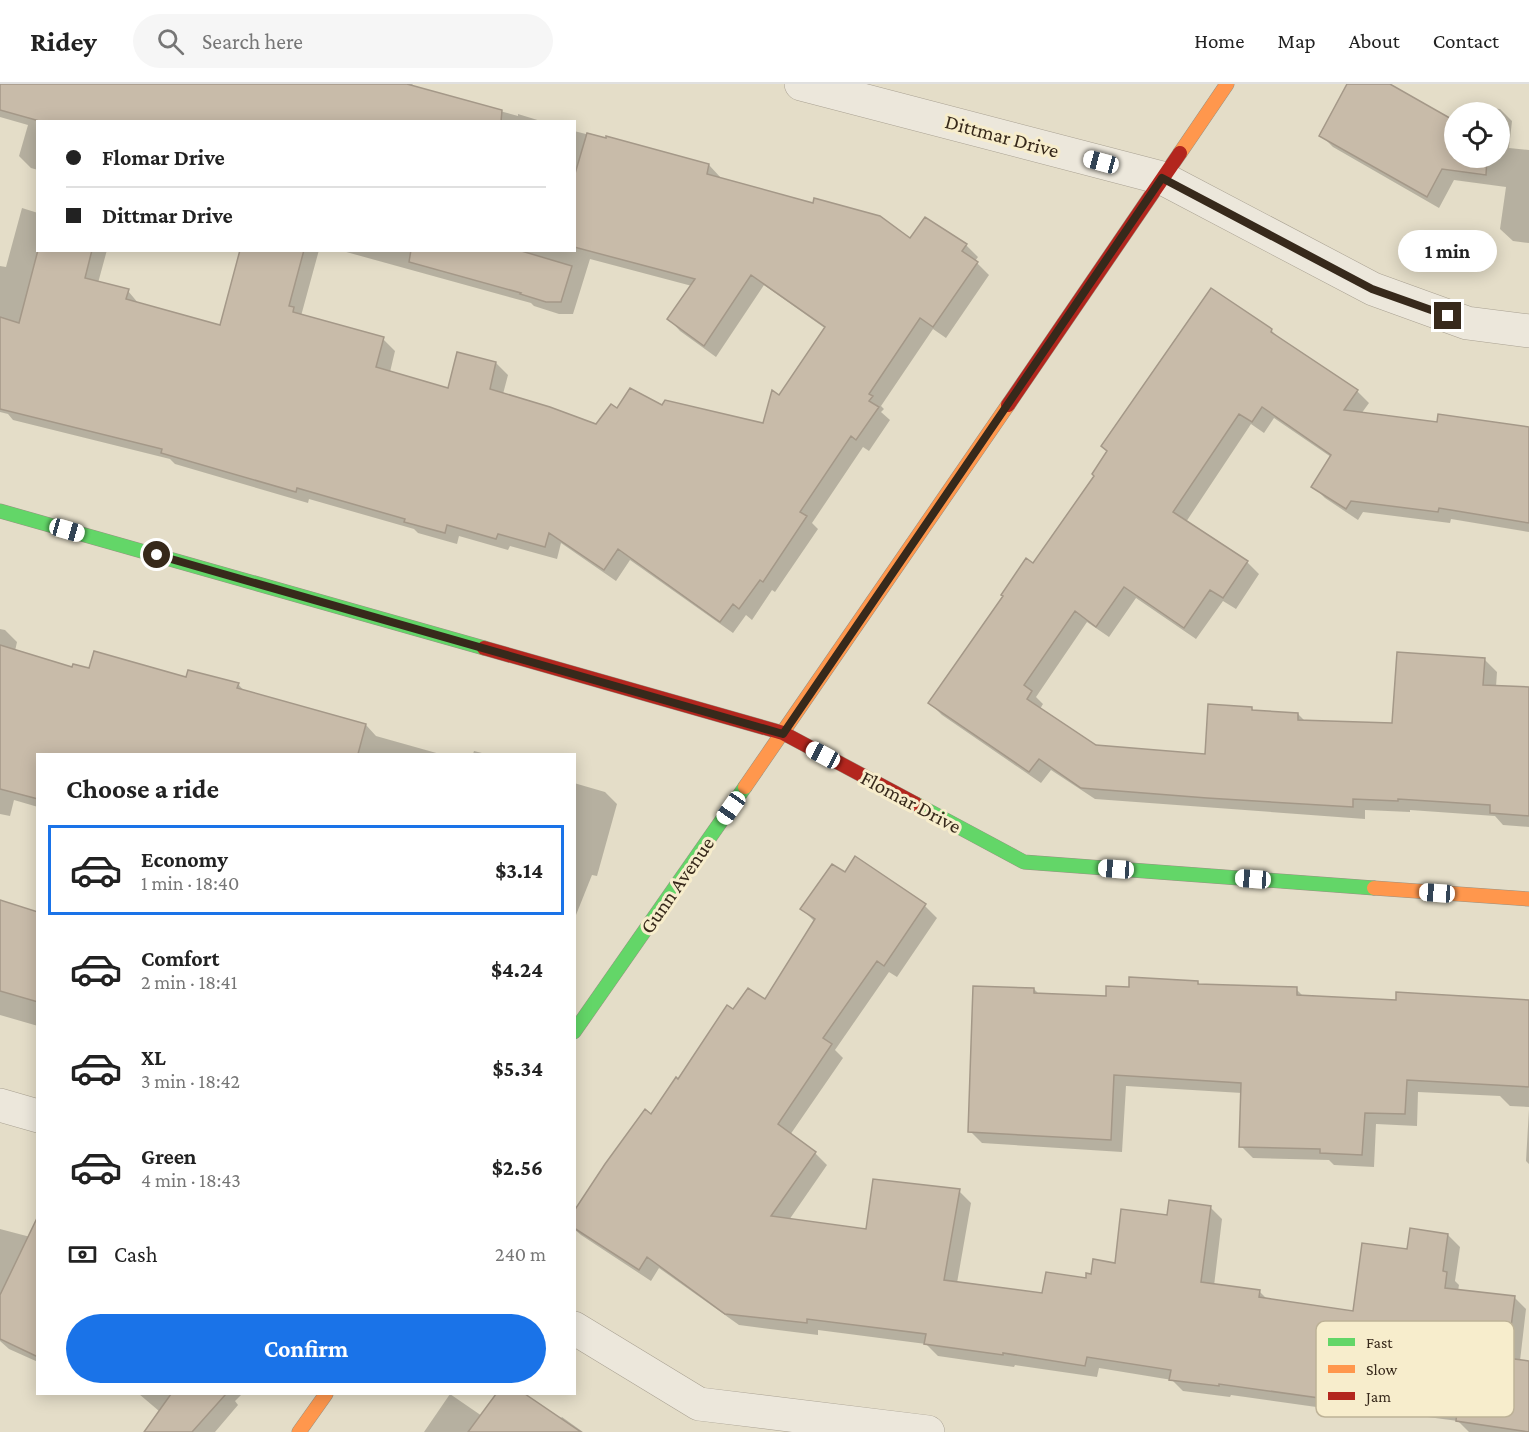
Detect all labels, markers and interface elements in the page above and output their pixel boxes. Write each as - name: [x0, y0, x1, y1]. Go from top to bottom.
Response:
- search box: [133, 14, 553, 68]
- icon: search: [154, 25, 187, 58]
- text: Ridey: [30, 26, 97, 57]
- text: Search here: [202, 29, 303, 54]
- text: Home: [1194, 29, 1244, 53]
- text: Map: [1277, 29, 1316, 53]
- text: About: [1349, 29, 1400, 53]
- text: Contact: [1433, 29, 1499, 53]
- map controls: [1444, 102, 1510, 168]
- button: locate: [1444, 102, 1510, 168]
- street label: Dittmar Drive: [942, 109, 1062, 163]
- text: Flomar Drive: [102, 145, 225, 170]
- car: [1081, 149, 1121, 175]
- text: Dittmar Drive: [102, 203, 233, 228]
- callout: 1 min: [1398, 229, 1498, 271]
- text: 1 min: [1425, 240, 1470, 262]
- route end: [1434, 302, 1461, 329]
- car: [47, 516, 87, 544]
- route start: [143, 541, 170, 568]
- car: [803, 739, 843, 771]
- street label: Flomar Drive: [857, 766, 965, 838]
- text: Choose a ride: [66, 774, 219, 804]
- car: [713, 788, 749, 828]
- street label: Gunn Avenue: [635, 832, 719, 938]
- icon: car: [69, 843, 123, 897]
- text: Economy: [141, 847, 228, 872]
- text: $3.14: [495, 858, 543, 883]
- car: [1097, 859, 1135, 879]
- car: [1234, 869, 1272, 889]
- text: 1 min · 18:40: [141, 872, 239, 894]
- car: [1418, 883, 1456, 903]
- icon: car: [69, 942, 123, 996]
- text: Comfort: [141, 946, 219, 971]
- text: $4.24: [491, 957, 543, 982]
- text: 2 min · 18:41: [141, 971, 237, 993]
- icon: car: [69, 1041, 123, 1095]
- text: XL: [141, 1045, 166, 1070]
- text: $5.34: [493, 1056, 543, 1081]
- text: 3 min · 18:42: [141, 1070, 240, 1092]
- icon: car: [69, 1140, 123, 1194]
- text: Green: [141, 1144, 197, 1169]
- text: $2.56: [492, 1155, 543, 1180]
- text: 4 min · 18:43: [141, 1169, 241, 1191]
- icon: cash: [66, 1238, 99, 1271]
- text: Cash: [114, 1242, 158, 1267]
- text: 240 m: [495, 1243, 546, 1265]
- button: Confirm: [66, 1314, 546, 1383]
- legend: [1316, 1321, 1514, 1417]
- text: Fast: [1366, 1334, 1393, 1351]
- text: Slow: [1366, 1361, 1398, 1378]
- text: Jam: [1364, 1388, 1391, 1406]

